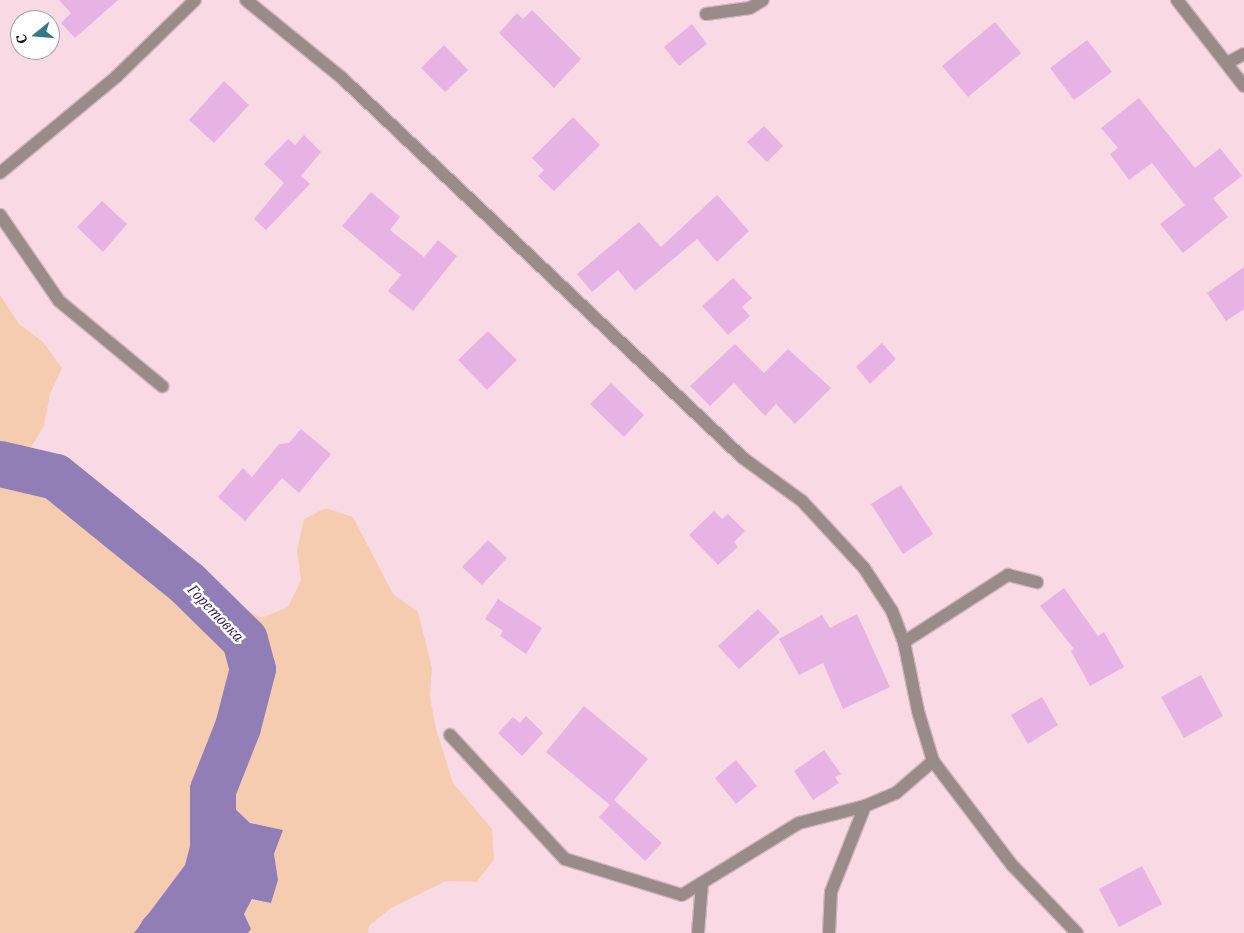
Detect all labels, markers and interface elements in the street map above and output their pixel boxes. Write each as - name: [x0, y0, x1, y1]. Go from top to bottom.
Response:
- north arrow: [10, 10, 60, 60]
- text: С: [12, 32, 32, 46]
- water label: Горетовка: [184, 581, 248, 645]

